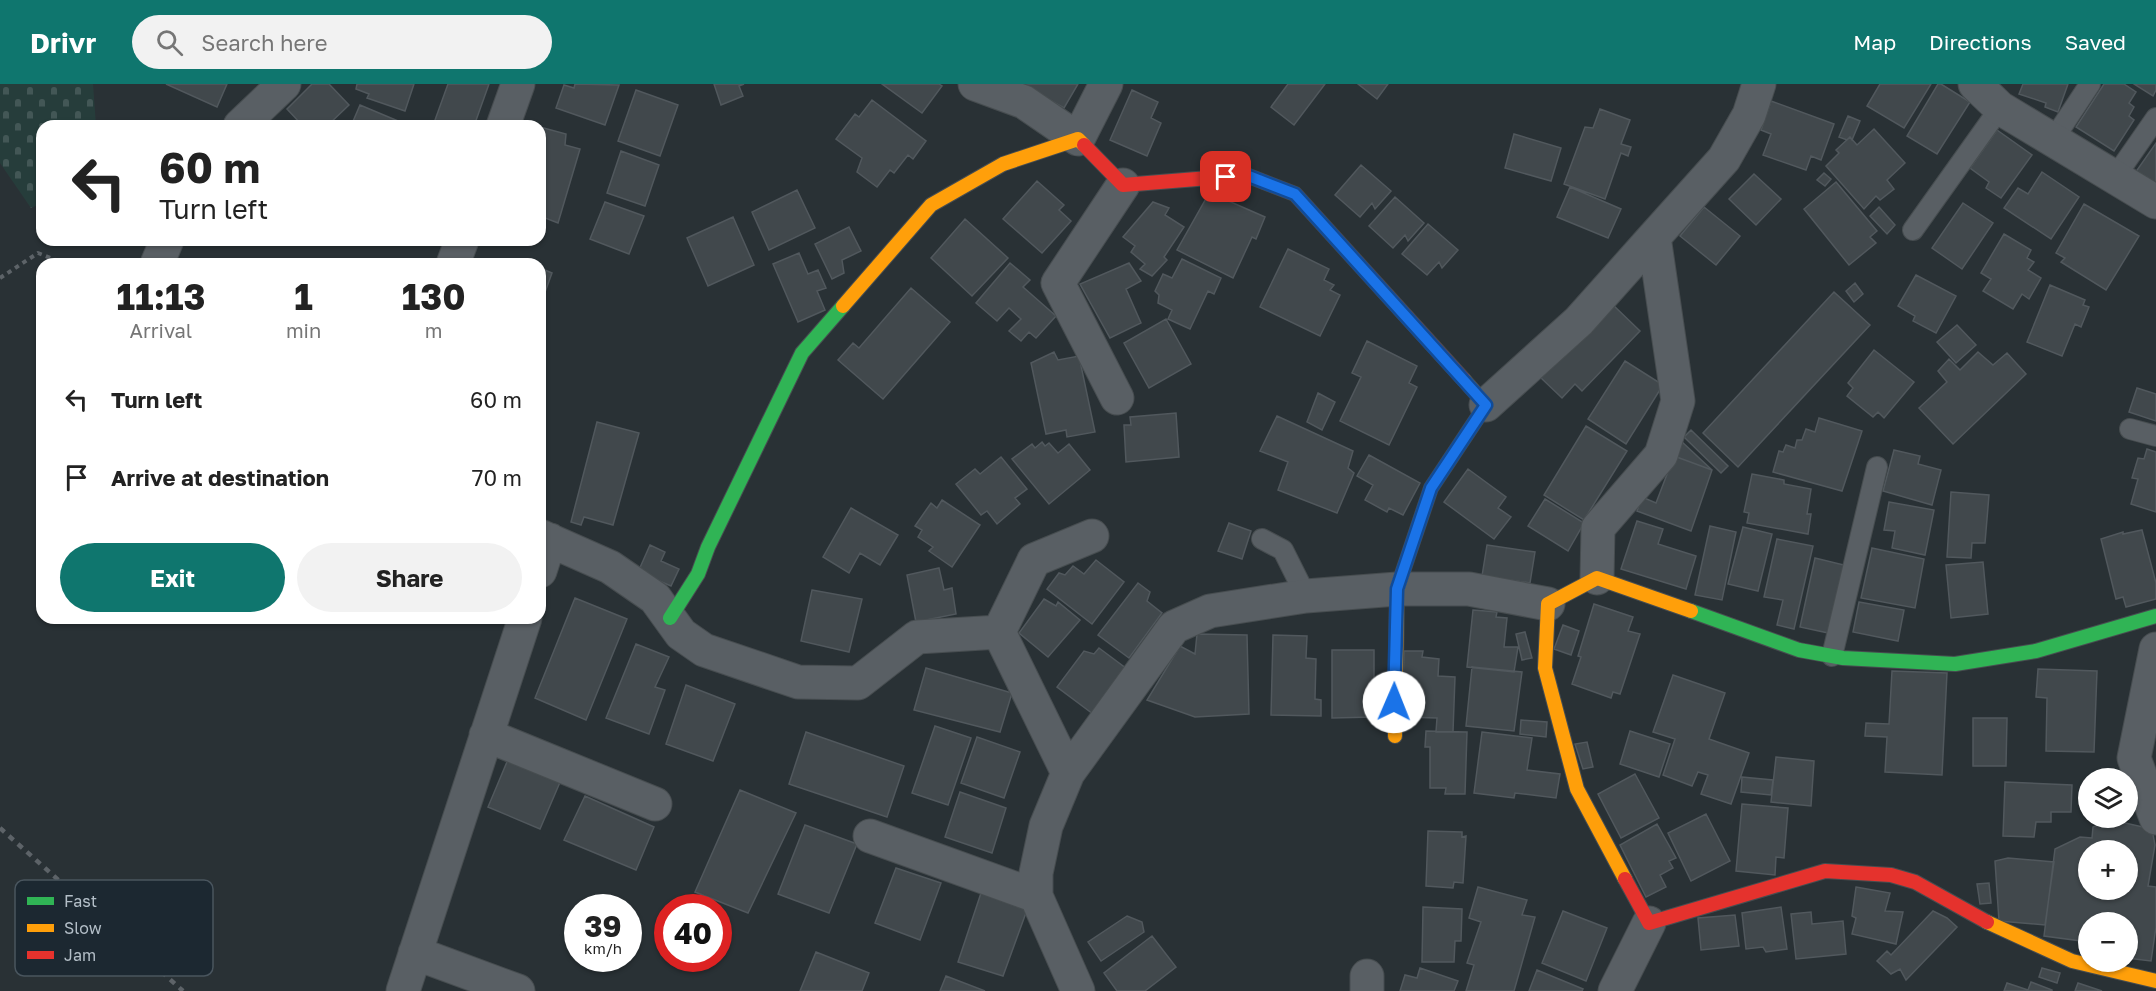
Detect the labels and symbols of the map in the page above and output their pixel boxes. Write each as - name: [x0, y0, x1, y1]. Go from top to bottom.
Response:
- pin: [1200, 151, 1251, 202]
- position arrow: [1362, 670, 1426, 734]
- legend: [15, 880, 213, 976]
- text: Fast: [64, 891, 97, 911]
- speed limit sign: 40: [654, 894, 732, 972]
- text: Slow: [64, 918, 102, 938]
- text: Jam: [64, 945, 96, 965]

